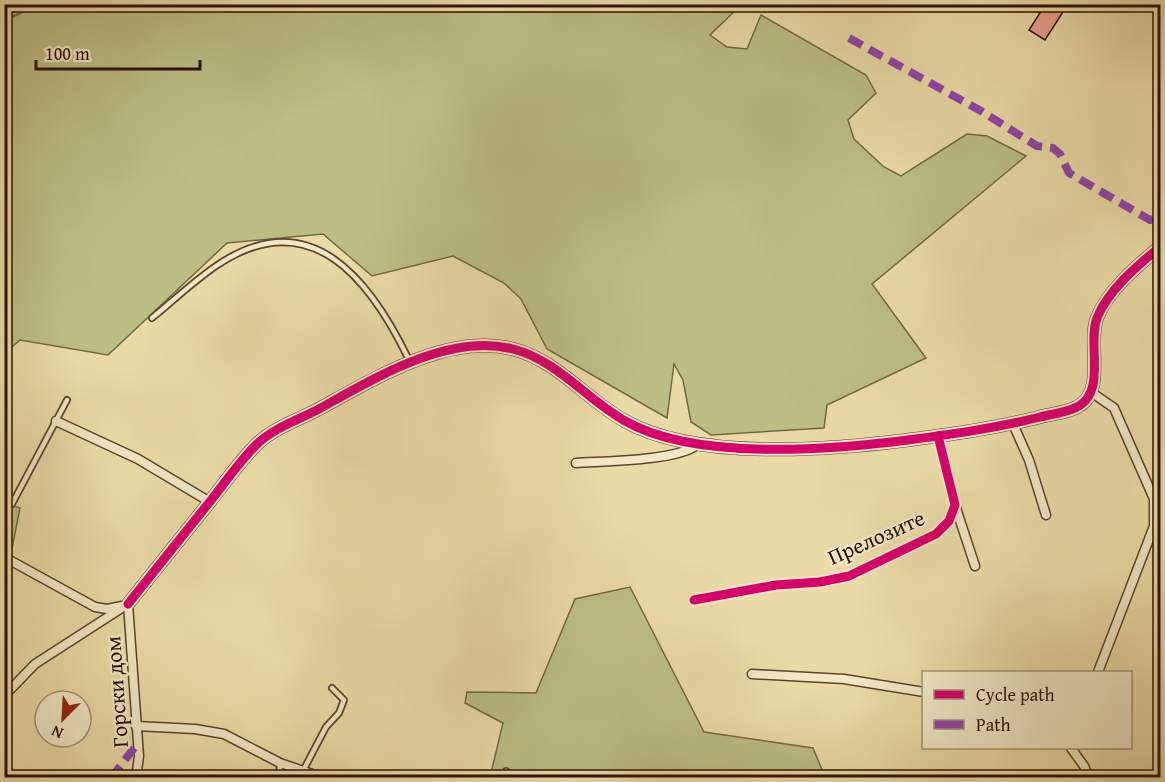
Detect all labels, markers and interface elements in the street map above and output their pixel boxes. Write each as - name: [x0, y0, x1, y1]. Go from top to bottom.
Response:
- scale bar: [36, 33, 200, 71]
- text: 100 m: [45, 40, 90, 67]
- street label: Прелозите: [822, 501, 930, 573]
- street label: Горски дом: [96, 635, 136, 749]
- legend: [922, 671, 1132, 749]
- text: Cycle path: [976, 681, 1055, 708]
- north arrow: [33, 689, 93, 749]
- text: Path: [976, 711, 1011, 738]
- text: N: [47, 719, 67, 746]

